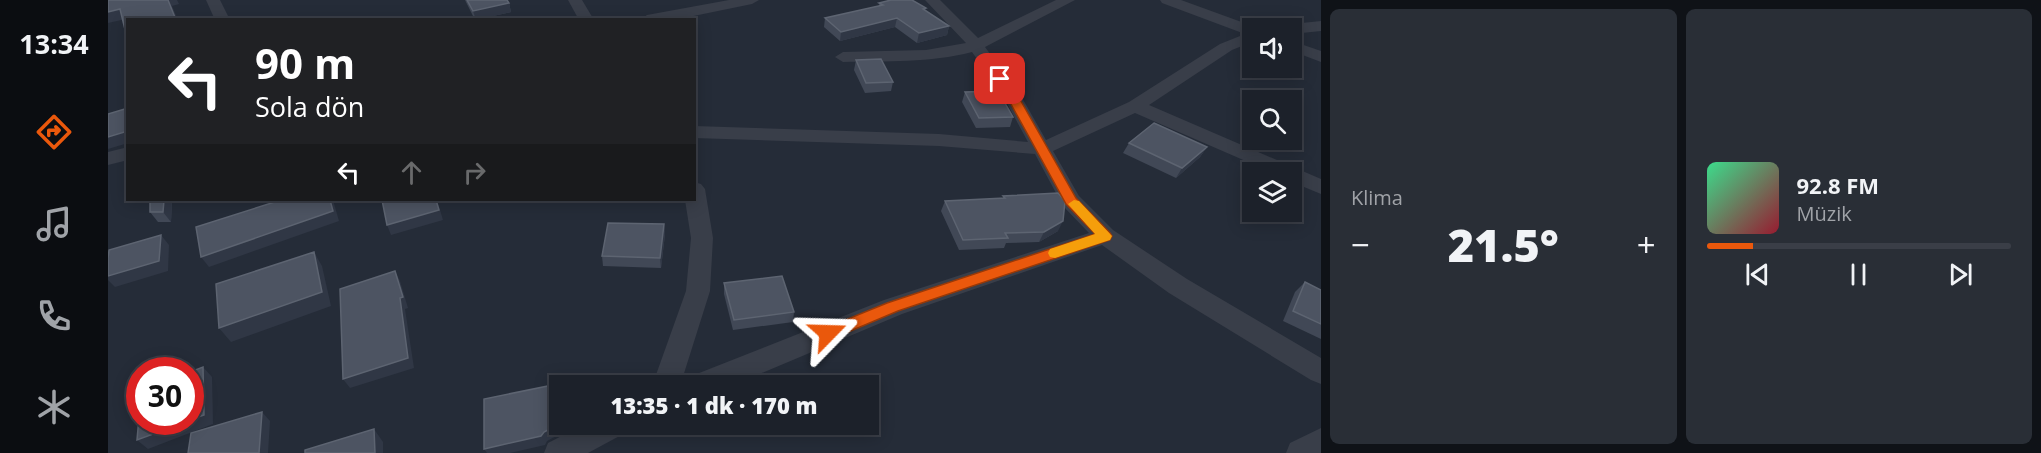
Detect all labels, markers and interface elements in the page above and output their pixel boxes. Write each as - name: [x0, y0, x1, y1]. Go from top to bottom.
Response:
- map controls: [1242, 18, 1302, 222]
- button: sound: [1242, 18, 1302, 78]
- text: 13:34: [19, 25, 89, 62]
- text: 90 m: [255, 34, 355, 91]
- icon: left: [156, 42, 234, 120]
- pin: [974, 53, 1025, 104]
- icon: arrive: [983, 62, 1016, 95]
- text: Sola dön: [255, 88, 364, 125]
- button: search: [1242, 90, 1302, 150]
- icon: directions: [33, 111, 75, 153]
- icon: left: [332, 156, 365, 189]
- icon: ahead: [395, 156, 428, 189]
- icon: right: [458, 156, 491, 189]
- button: layers: [1242, 162, 1302, 222]
- text: 92.8 FM: [1797, 170, 1879, 200]
- text: Klima: [1351, 184, 1403, 211]
- text: Müzik: [1797, 200, 1852, 227]
- icon: music: [33, 203, 75, 245]
- text: 21.5°: [1448, 214, 1559, 275]
- text: −: [1351, 222, 1370, 267]
- text: +: [1637, 222, 1656, 267]
- icon: previous: [1741, 258, 1774, 291]
- icon: pause: [1842, 258, 1875, 291]
- icon: next: [1944, 258, 1977, 291]
- icon: phone: [33, 295, 75, 337]
- position arrow: [796, 301, 860, 365]
- speed limit sign: 30: [126, 357, 204, 435]
- icon: climate: [33, 386, 75, 428]
- text: 13:35 · 1 dk · 170 m: [610, 390, 818, 420]

